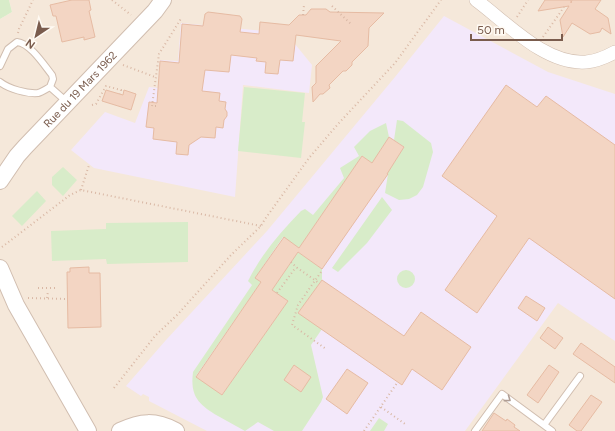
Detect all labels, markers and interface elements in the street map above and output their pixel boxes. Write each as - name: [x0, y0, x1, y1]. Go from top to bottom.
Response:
- north arrow: [16, 16, 56, 56]
- scale bar: [471, 16, 562, 42]
- text: 50 m: [477, 23, 505, 37]
- text: N: [23, 36, 38, 52]
- street label: Rue du 19 Mars 1962: [41, 49, 119, 130]
- one-way arrow: [504, 394, 511, 402]

